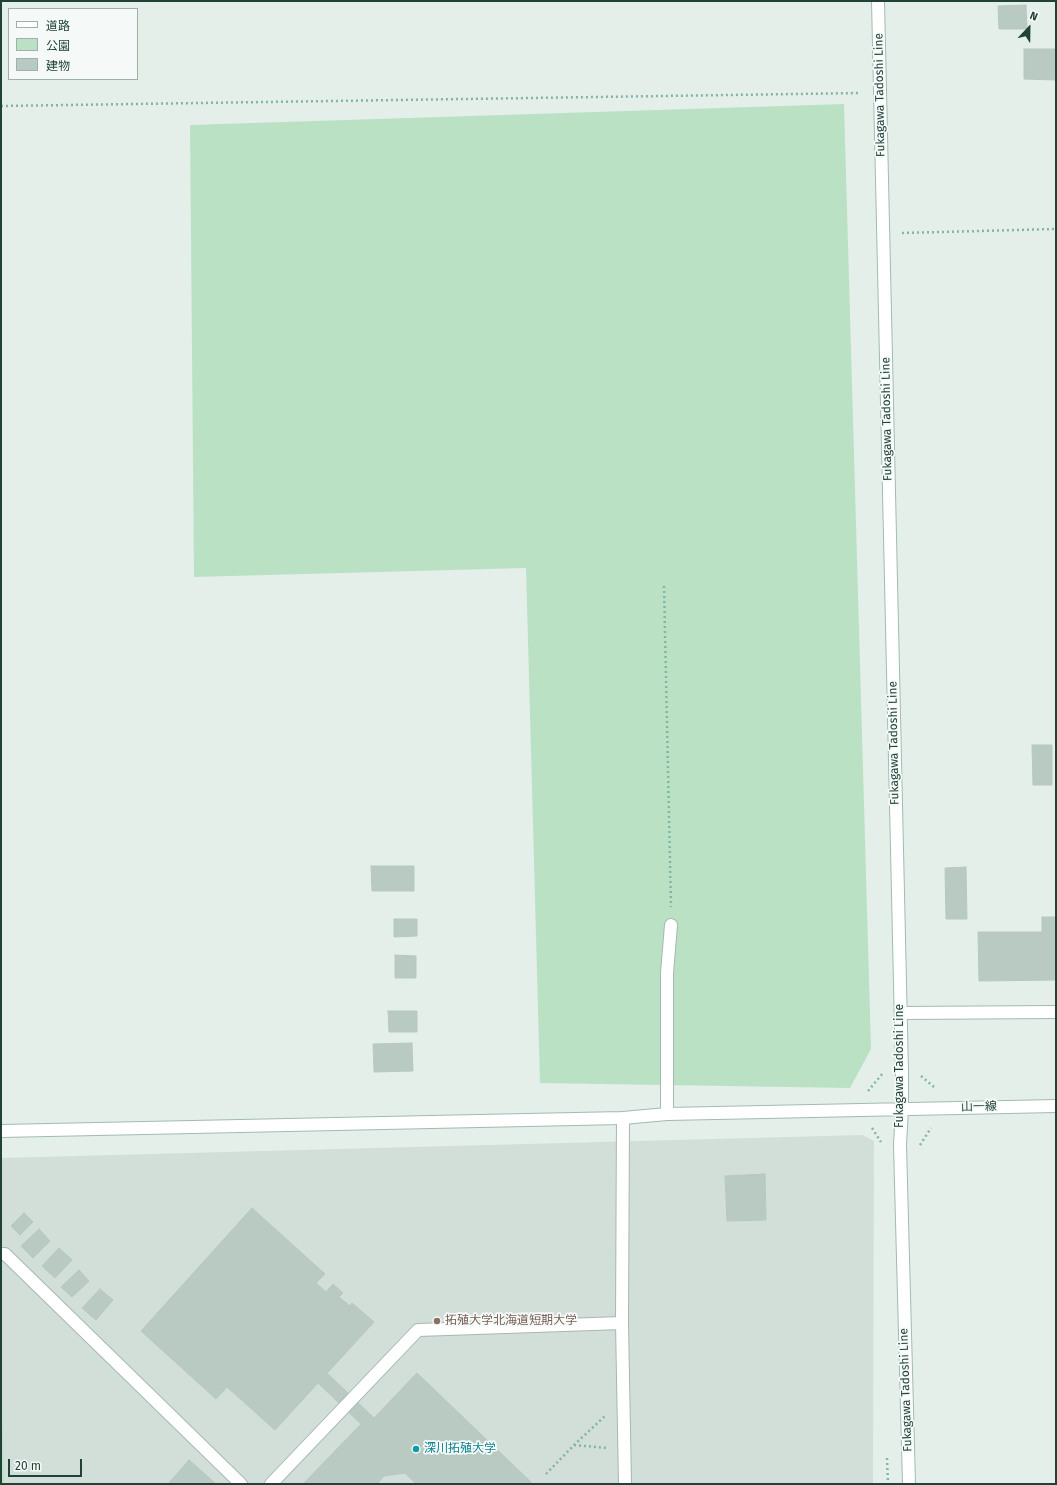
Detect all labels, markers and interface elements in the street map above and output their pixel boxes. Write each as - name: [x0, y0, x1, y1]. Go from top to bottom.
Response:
- legend: [8, 8, 138, 80]
- north arrow: [1009, 8, 1049, 48]
- text: N: [1028, 9, 1039, 24]
- text: 道路: [46, 19, 70, 33]
- street label: Fukagawa Tadoshi Line: [872, 33, 888, 157]
- text: 公園: [46, 39, 70, 53]
- text: 建物: [46, 59, 70, 73]
- street label: Fukagawa Tadoshi Line: [879, 357, 895, 481]
- street label: Fukagawa Tadoshi Line: [886, 681, 902, 805]
- street label: Fukagawa Tadoshi Line: [893, 1004, 907, 1128]
- street label: 山一線: [961, 1099, 997, 1115]
- place label: 拓殖大学北海道短期大学: [445, 1314, 577, 1328]
- marker: 拓殖大学北海道短期大学: [432, 1316, 442, 1326]
- street label: Fukagawa Tadoshi Line: [897, 1328, 915, 1452]
- place label: 深川拓殖大学: [424, 1442, 496, 1456]
- marker: 深川拓殖大学: [411, 1444, 421, 1454]
- scale bar: [10, 1451, 84, 1477]
- text: 20 m: [15, 1459, 41, 1473]

